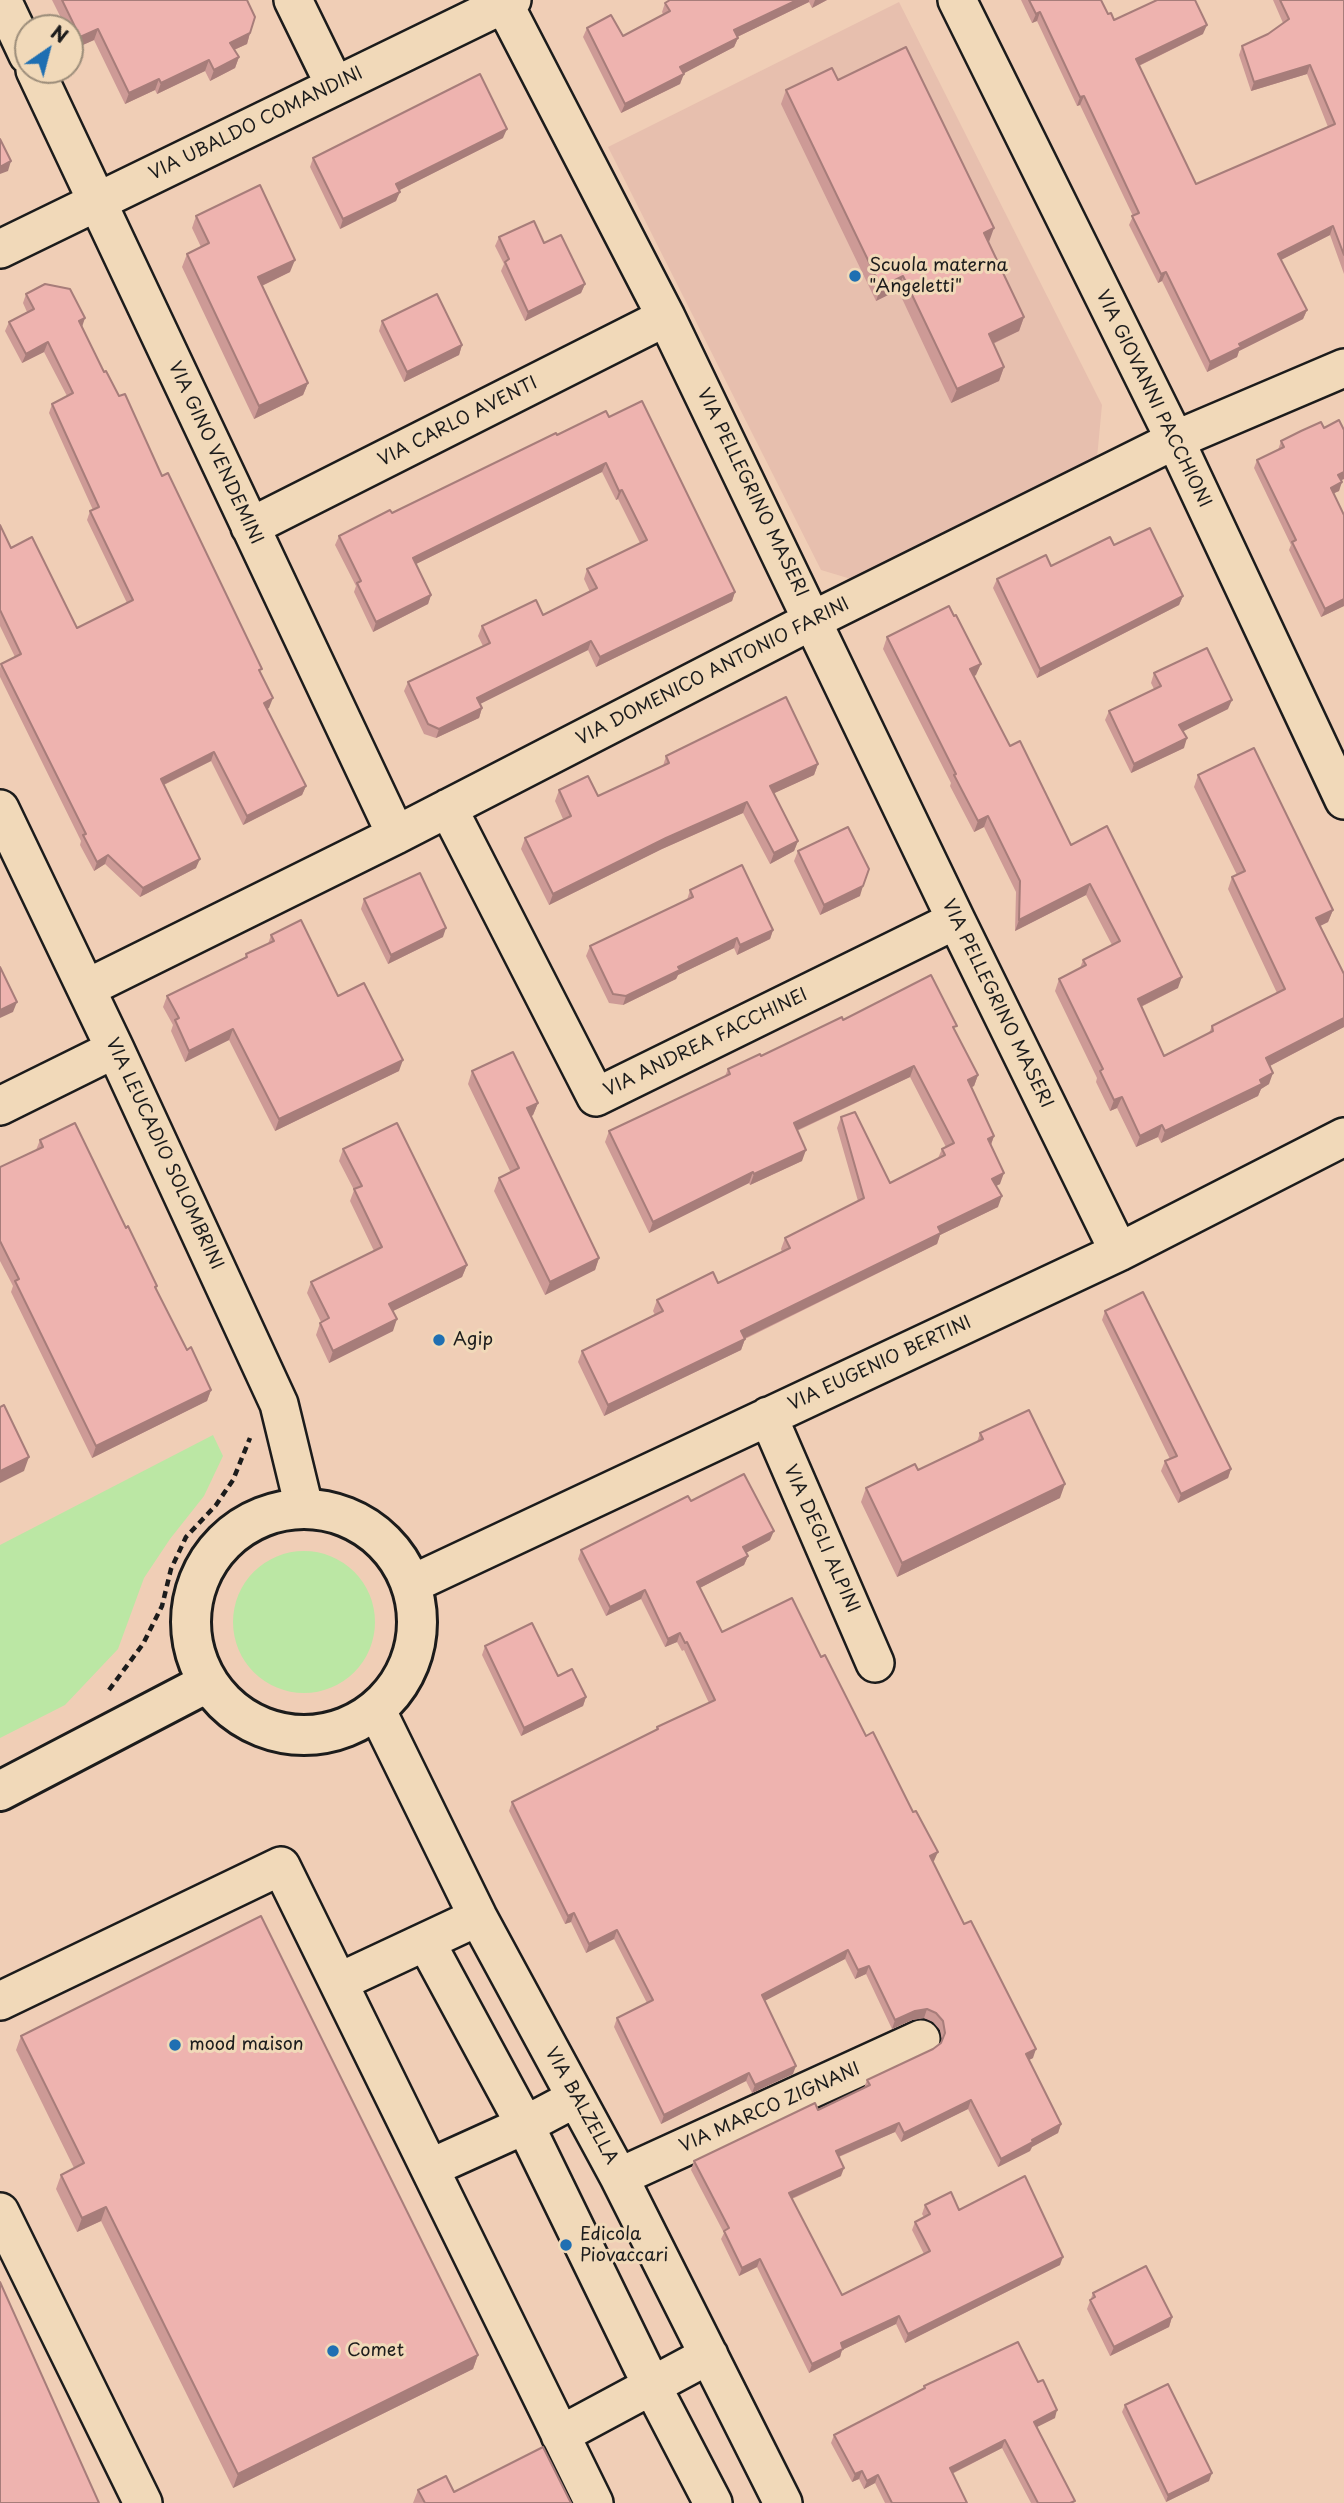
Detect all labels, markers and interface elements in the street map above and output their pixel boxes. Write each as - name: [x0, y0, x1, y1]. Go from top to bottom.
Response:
- north arrow: [14, 14, 84, 84]
- text: N: [46, 18, 74, 49]
- street label: VIA UBALDO COMANDINI: [146, 63, 366, 185]
- place label: Scuola materna "Angeletti": [869, 255, 1008, 298]
- marker: Scuola materna "Angeletti": [847, 268, 863, 284]
- street label: VIA GIOVANNI PACCHIONI: [1091, 287, 1215, 511]
- street label: VIA GINO VENDEMINI: [163, 358, 267, 548]
- street label: VIA CARLO AVENTI: [375, 372, 541, 472]
- street label: VIA PELLEGRINO MASERI: [692, 385, 812, 601]
- street label: VIA DOMENICO ANTONIO FARINI: [573, 594, 853, 750]
- street label: VIA PELLEGRINO MASERI: [937, 896, 1057, 1112]
- street label: VIA ANDREA FACCHINEI: [601, 984, 811, 1102]
- street label: VIA LEUCADIO SOLOMBRINI: [101, 1035, 227, 1273]
- street label: VIA EUGENIO BERTINI: [785, 1312, 975, 1416]
- place label: Agip: [453, 1329, 493, 1351]
- marker: Agip: [431, 1332, 447, 1348]
- street label: VIA DEGLI ALPINI: [779, 1462, 863, 1616]
- place label: mood maison: [189, 2034, 304, 2056]
- marker: mood maison: [167, 2037, 183, 2053]
- street label: VIA BALZELLA: [540, 2044, 622, 2168]
- street label: VIA MARCO ZIGNANI: [676, 2058, 864, 2158]
- place label: Edicola Piovaccari: [580, 2224, 668, 2266]
- marker: Edicola Piovaccari: [558, 2237, 574, 2253]
- place label: Comet: [347, 2340, 404, 2362]
- marker: Comet: [325, 2343, 341, 2359]

